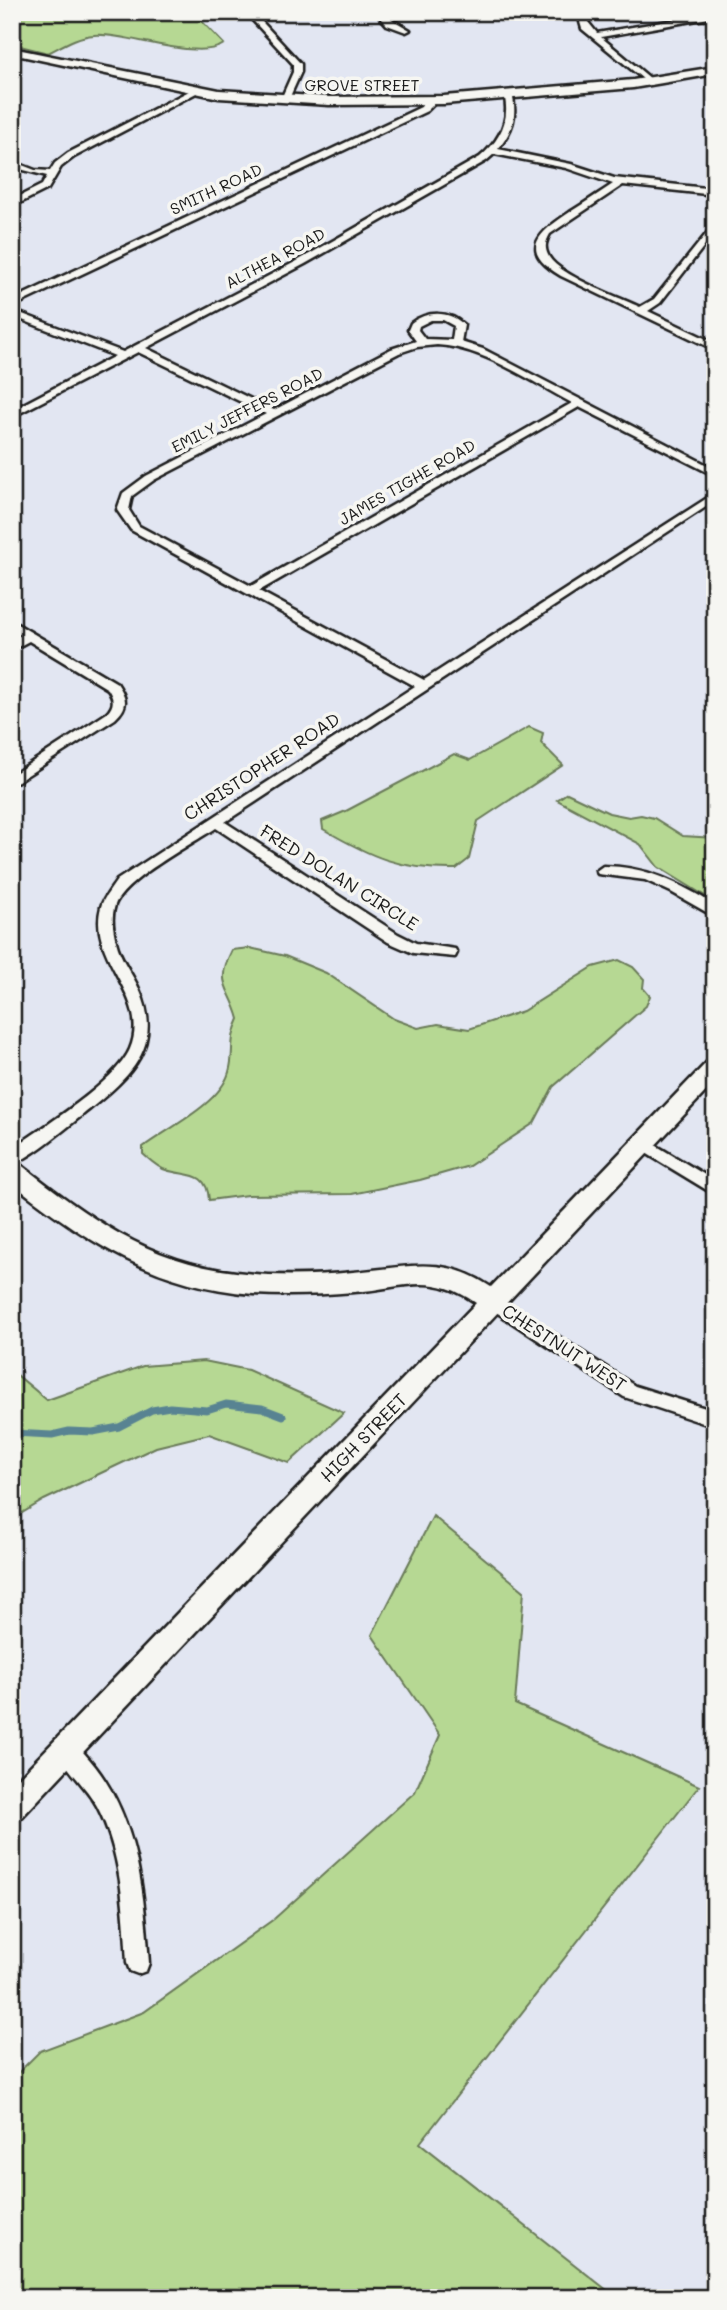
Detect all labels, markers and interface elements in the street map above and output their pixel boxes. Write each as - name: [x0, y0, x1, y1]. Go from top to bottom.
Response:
- street label: GROVE STREET: [305, 74, 419, 95]
- street label: SMITH ROAD: [166, 158, 265, 219]
- street label: ALTHEA ROAD: [221, 222, 328, 293]
- street label: EMILY JEFFERS ROAD: [167, 362, 326, 457]
- street label: JAMES TIGHE ROAD: [335, 434, 479, 529]
- street label: CHRISTOPHER ROAD: [179, 707, 344, 826]
- street label: FRED DOLAN CIRCLE: [256, 819, 423, 936]
- street label: CHESTNUT WEST: [498, 1298, 631, 1396]
- street label: HIGH STREET: [315, 1388, 412, 1487]

